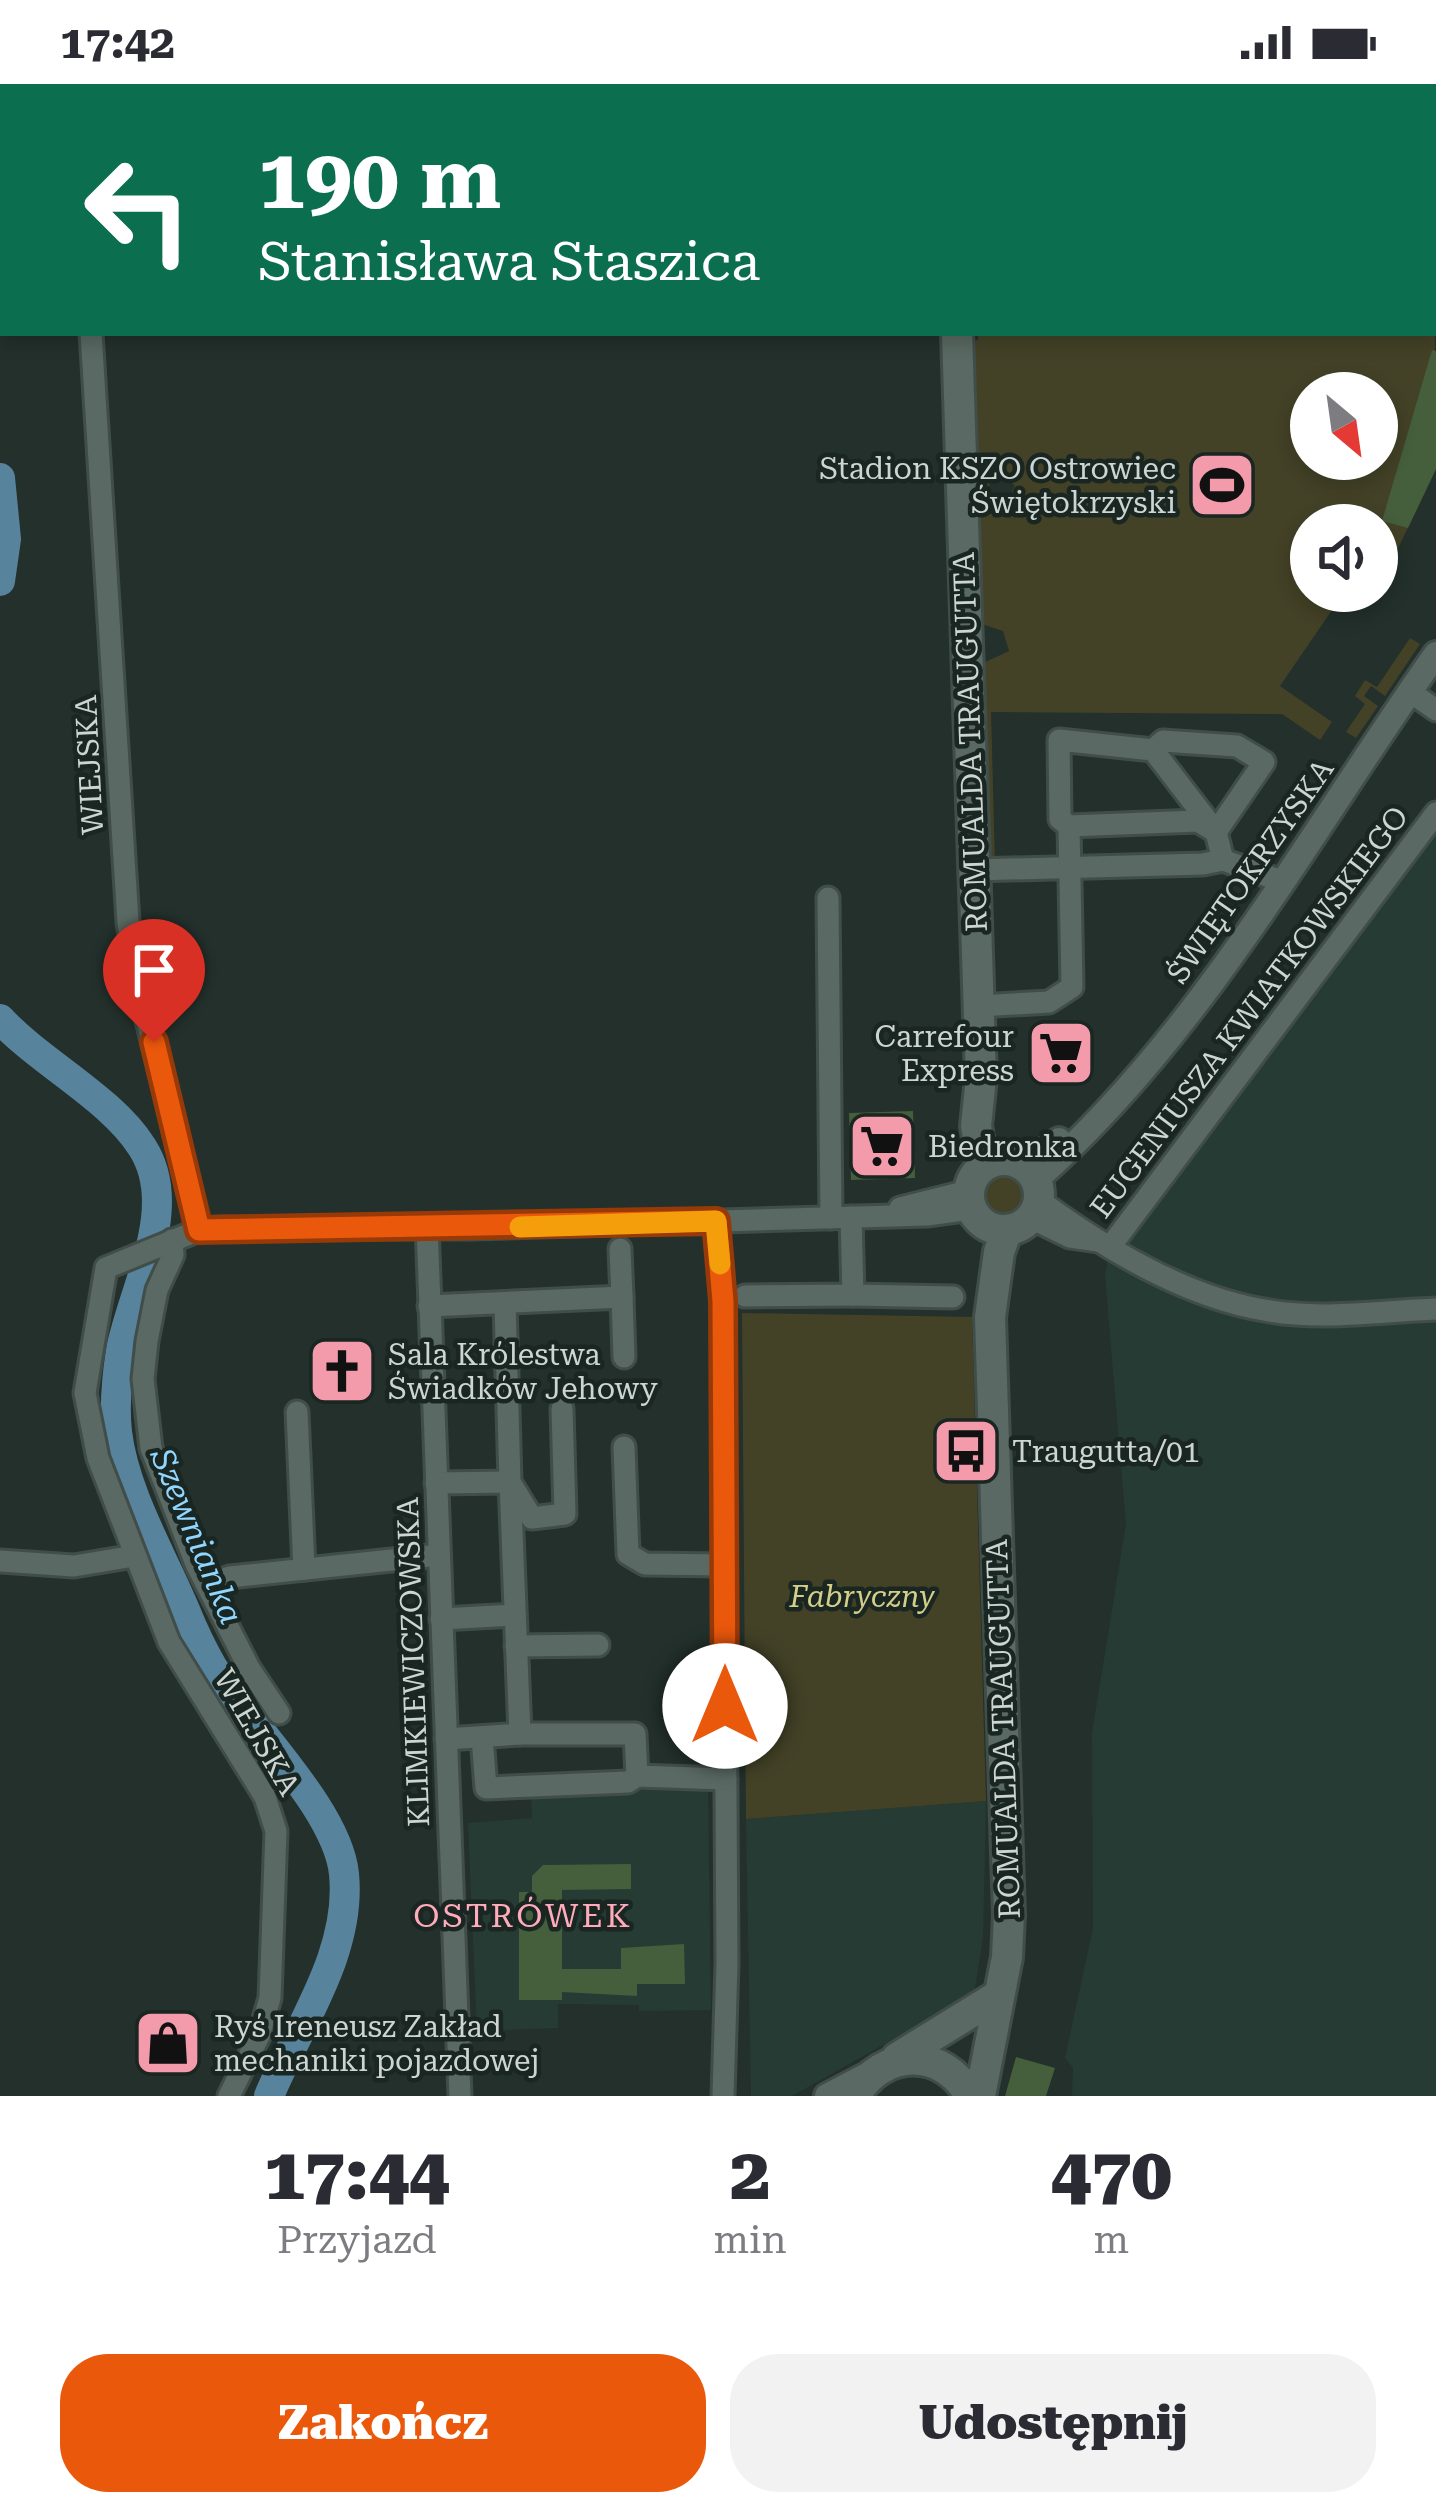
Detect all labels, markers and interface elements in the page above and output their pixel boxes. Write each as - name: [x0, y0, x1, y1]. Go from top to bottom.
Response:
- text: 17:42: [60, 16, 175, 69]
- text: 190 m: [258, 130, 501, 228]
- icon: left: [60, 132, 216, 288]
- text: Stanisława Staszica: [258, 230, 760, 293]
- north arrow: [1290, 372, 1398, 480]
- map controls: [1290, 372, 1398, 612]
- sports icon: Stadion KSZO Ostrowiec Świętokrzyski: [1187, 450, 1257, 520]
- place label: Stadion KSZO Ostrowiec Świętokrzyski: [819, 451, 1176, 520]
- button: sound: [1290, 504, 1398, 612]
- street label: ROMUALDA TRAUGUTTA: [946, 552, 994, 932]
- street label: WIEJSKA: [68, 694, 110, 836]
- street label: ŚWIĘTOKRZYSKA: [1159, 752, 1341, 990]
- street label: EUGENIUSZA KWIATKOWSKIEGO: [1083, 799, 1415, 1225]
- pin: [103, 919, 205, 1042]
- icon: arrive: [121, 937, 187, 1003]
- supermarket icon: Carrefour Express: [1026, 1018, 1096, 1088]
- place label: Carrefour Express: [875, 1019, 1014, 1088]
- supermarket icon: Biedronka: [847, 1111, 917, 1181]
- place label: Biedronka: [928, 1129, 1077, 1164]
- church icon: Sala Królestwa Świadków Jehowy: [307, 1336, 377, 1406]
- place label: Sala Królestwa Świadków Jehowy: [388, 1337, 658, 1406]
- bus stop icon: Traugutta/01: [931, 1416, 1001, 1486]
- place label: Traugutta/01: [1012, 1434, 1200, 1469]
- water label: Szewnianka: [142, 1442, 251, 1630]
- street label: KLIMKIEWICZOWSKA: [390, 1496, 436, 1828]
- street label: ROMUALDA TRAUGUTTA: [979, 1539, 1027, 1919]
- park label: Fabryczny: [789, 1579, 935, 1614]
- position arrow: [662, 1643, 788, 1769]
- street label: WIEJSKA: [207, 1663, 307, 1801]
- district label: OSTRÓWEK: [413, 1896, 633, 1935]
- shop icon: Ryś Ireneusz Zakład mechaniki pojazdowej: [133, 2008, 203, 2078]
- place label: Ryś Ireneusz Zakład mechaniki pojazdowej: [214, 2009, 539, 2078]
- text: 17:44: [264, 2132, 449, 2217]
- text: 2: [730, 2132, 770, 2217]
- text: 470: [1051, 2132, 1172, 2217]
- text: Przyjazd: [277, 2217, 437, 2263]
- text: min: [714, 2217, 787, 2263]
- text: m: [1094, 2217, 1129, 2263]
- button: Zakończ: [60, 2354, 706, 2492]
- button: Udostępnij: [730, 2354, 1376, 2492]

